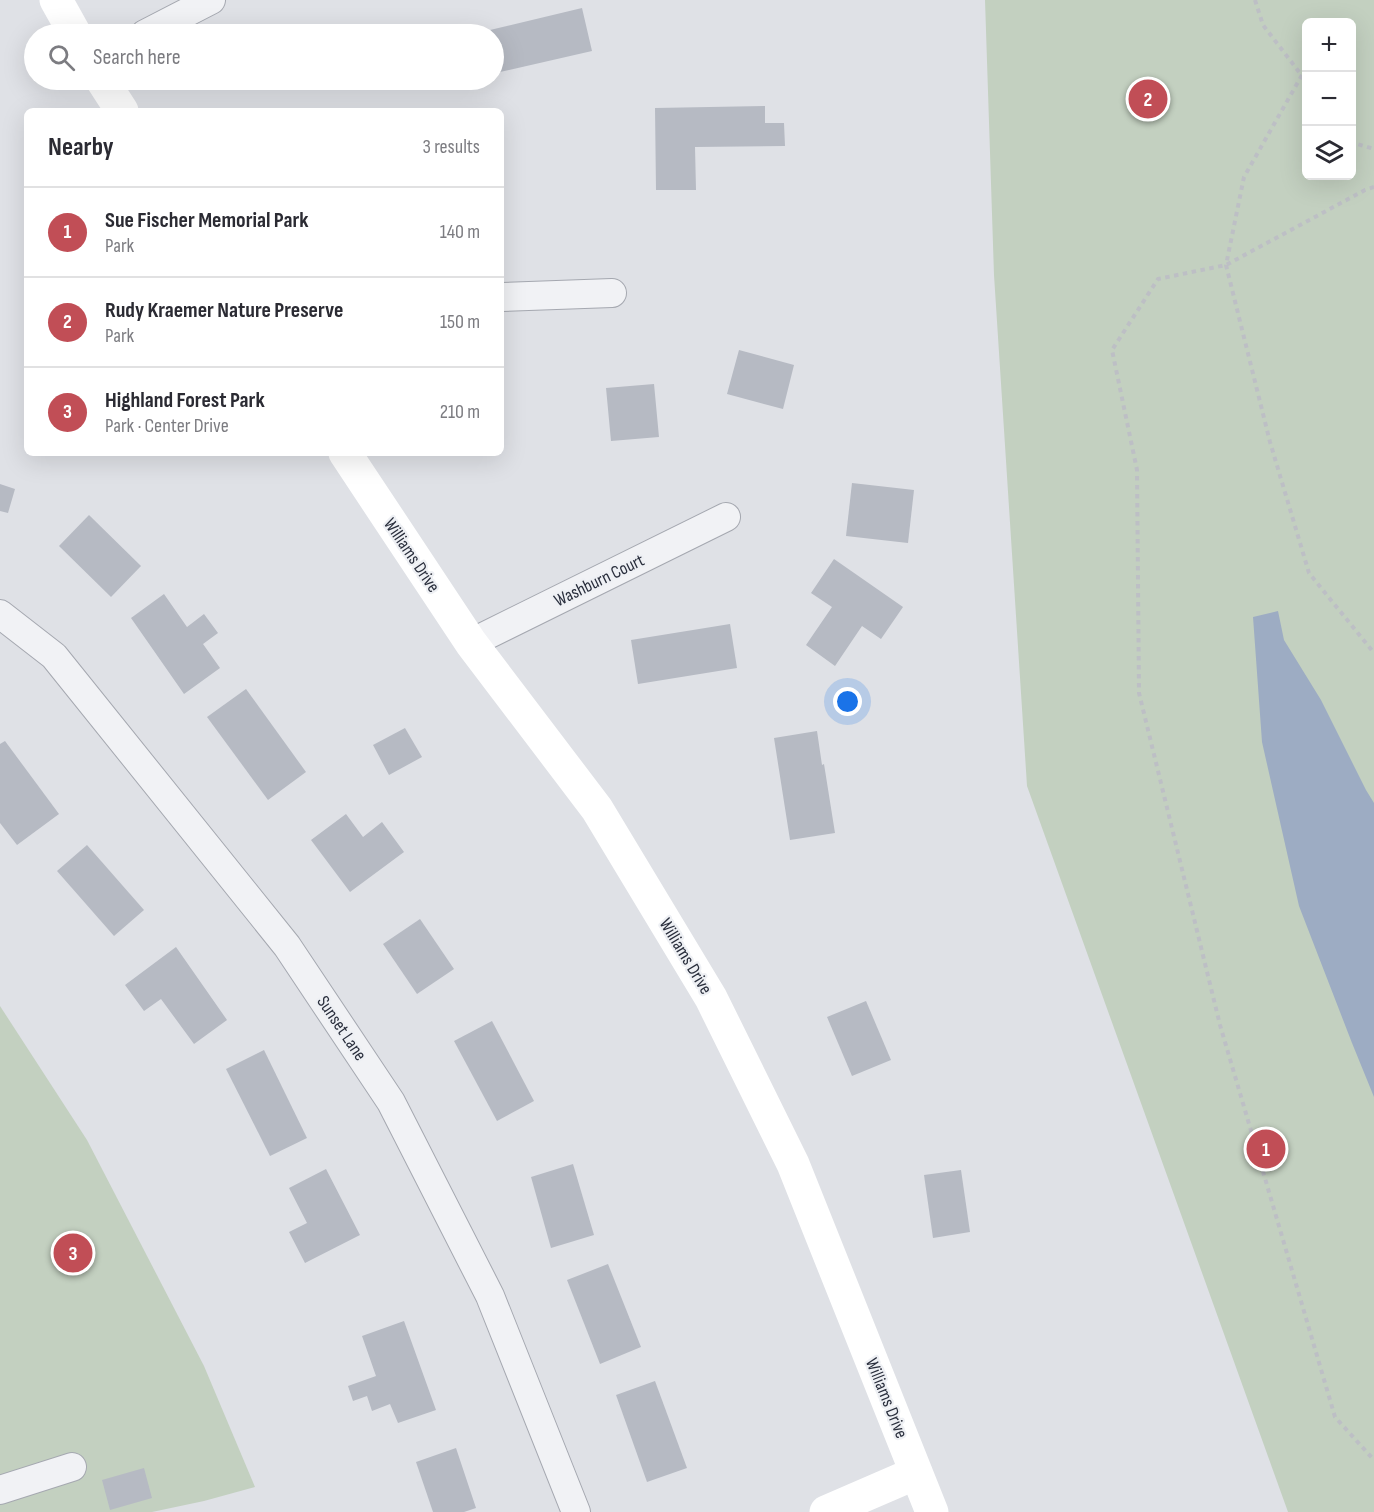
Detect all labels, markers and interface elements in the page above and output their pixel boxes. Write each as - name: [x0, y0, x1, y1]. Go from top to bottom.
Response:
- map controls: [1302, 18, 1356, 180]
- button: +: [1302, 18, 1356, 72]
- search box: [24, 24, 504, 90]
- icon: search: [45, 41, 78, 74]
- text: Search here: [93, 44, 180, 71]
- button: −: [1302, 72, 1356, 126]
- pin: 2: [1128, 76, 1168, 122]
- button: layers: [1302, 126, 1356, 180]
- text: Nearby: [48, 132, 114, 163]
- text: 3 results: [423, 135, 480, 159]
- text: Sue Fischer Memorial Park: [105, 207, 309, 234]
- text: 1: [64, 220, 71, 244]
- text: 140 m: [440, 220, 480, 244]
- text: Park: [105, 234, 134, 258]
- text: Rudy Kraemer Nature Preserve: [105, 297, 343, 324]
- text: 2: [63, 310, 72, 334]
- text: 150 m: [440, 310, 480, 334]
- text: Park: [105, 324, 134, 348]
- text: Highland Forest Park: [105, 387, 265, 414]
- text: 3: [63, 400, 72, 424]
- text: 210 m: [440, 400, 480, 424]
- text: Park · Center Drive: [105, 414, 229, 438]
- street label: Williams Drive: [379, 514, 444, 596]
- street label: Washburn Court: [551, 549, 648, 611]
- your location: [833, 687, 862, 716]
- street label: Williams Drive: [655, 915, 716, 998]
- street label: Sunset Lane: [312, 992, 371, 1065]
- pin: 1: [1246, 1126, 1286, 1172]
- pin: 3: [54, 1230, 92, 1276]
- street label: Williams Drive: [861, 1355, 912, 1441]

